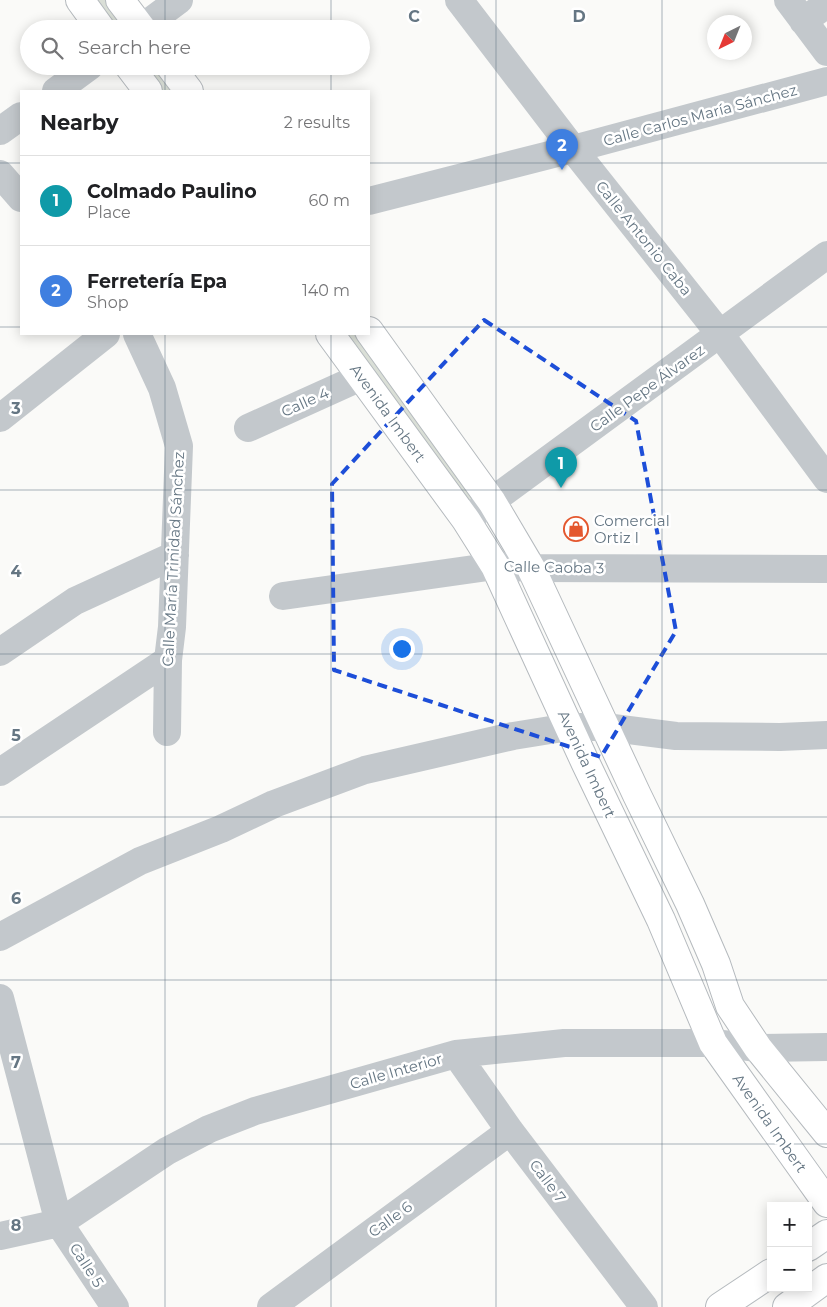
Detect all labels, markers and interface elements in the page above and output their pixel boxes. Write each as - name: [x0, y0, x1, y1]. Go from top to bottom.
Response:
- text: C: [408, 7, 420, 26]
- text: D: [572, 7, 586, 26]
- north arrow: [707, 15, 752, 60]
- search box: [20, 20, 370, 75]
- icon: search: [38, 34, 66, 62]
- text: Search here: [78, 36, 191, 59]
- street label: Calle Carlos María Sánchez: [601, 80, 799, 150]
- text: Nearby: [40, 110, 119, 135]
- text: 2 results: [284, 113, 350, 132]
- pin: 2: [546, 129, 578, 170]
- street label: Calle Antonio Caba: [592, 177, 696, 299]
- text: Colmado Paulino: [87, 180, 257, 203]
- text: 1: [53, 191, 59, 210]
- text: 60 m: [308, 191, 350, 210]
- text: Place: [87, 203, 131, 222]
- text: Ferretería Epa: [87, 270, 227, 293]
- text: 2: [51, 281, 61, 300]
- text: 140 m: [302, 281, 350, 300]
- text: Shop: [87, 293, 129, 312]
- street label: Calle Pepe Álvarez: [586, 340, 708, 436]
- street label: Avenida Imbert: [346, 360, 430, 466]
- street label: Calle 4: [278, 383, 332, 421]
- text: 3: [10, 399, 21, 418]
- pin: 1: [545, 447, 577, 488]
- street label: Calle María Trinidad Sánchez: [158, 451, 188, 667]
- place label: Comercial Ortiz I: [594, 511, 670, 547]
- shop icon: Comercial Ortiz I: [563, 516, 589, 542]
- street label: Calle Caoba 3: [504, 557, 604, 577]
- text: 4: [10, 562, 22, 581]
- your location: [389, 636, 415, 662]
- street label: Avenida Imbert: [554, 707, 620, 821]
- text: 5: [11, 726, 21, 745]
- text: 6: [11, 889, 21, 908]
- street label: Calle Interior: [348, 1049, 444, 1093]
- text: 7: [11, 1053, 21, 1072]
- street label: Avenida Imbert: [729, 1070, 811, 1176]
- street label: Calle 7: [526, 1156, 571, 1207]
- street label: Calle 6: [364, 1197, 416, 1241]
- map controls: [767, 1202, 812, 1292]
- button: +: [767, 1202, 812, 1247]
- text: 8: [11, 1216, 21, 1235]
- street label: Calle 5: [66, 1239, 108, 1291]
- button: −: [767, 1247, 812, 1292]

